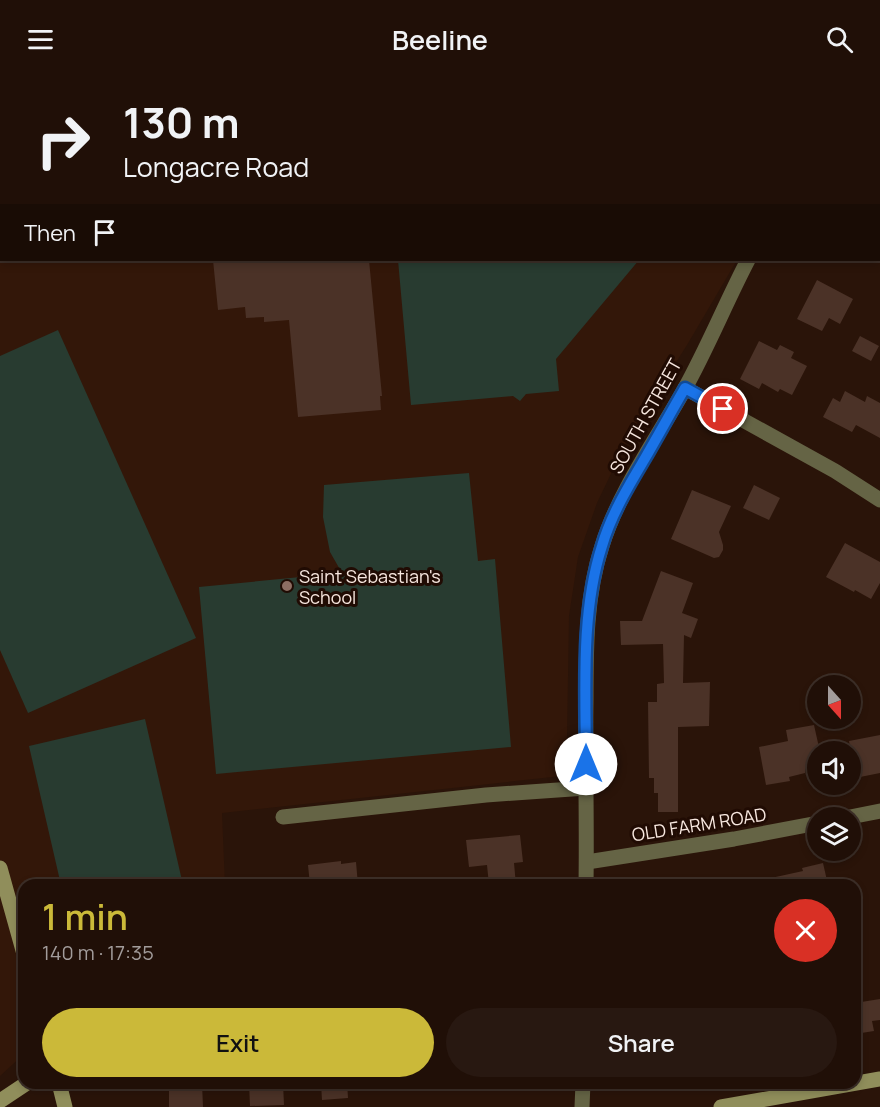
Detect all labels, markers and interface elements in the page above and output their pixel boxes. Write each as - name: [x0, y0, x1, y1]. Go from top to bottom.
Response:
- text: Beeline: [392, 21, 488, 58]
- icon: menu: [24, 23, 57, 56]
- icon: search: [823, 23, 856, 56]
- text: 130 m: [123, 93, 240, 151]
- icon: right: [24, 102, 102, 180]
- text: Longacre Road: [123, 148, 309, 185]
- icon: arrive: [88, 216, 121, 249]
- text: Then: [24, 218, 76, 248]
- street label: SOUTH STREET: [604, 354, 687, 478]
- pin: [697, 383, 748, 434]
- icon: arrive: [706, 392, 739, 425]
- place label: Saint Sebastian's School: [299, 564, 441, 609]
- marker: Saint Sebastian's School: [280, 579, 294, 593]
- north arrow: [807, 675, 861, 729]
- map controls: [807, 675, 861, 861]
- position arrow: [554, 732, 618, 796]
- button: sound: [807, 741, 861, 795]
- street label: OLD FARM ROAD: [630, 802, 768, 846]
- button: layers: [807, 807, 861, 861]
- text: 1 min: [42, 892, 128, 941]
- button: close: [774, 899, 837, 962]
- text: 140 m · 17:35: [42, 939, 154, 966]
- button: Exit: [42, 1008, 434, 1077]
- button: Share: [446, 1008, 837, 1077]

